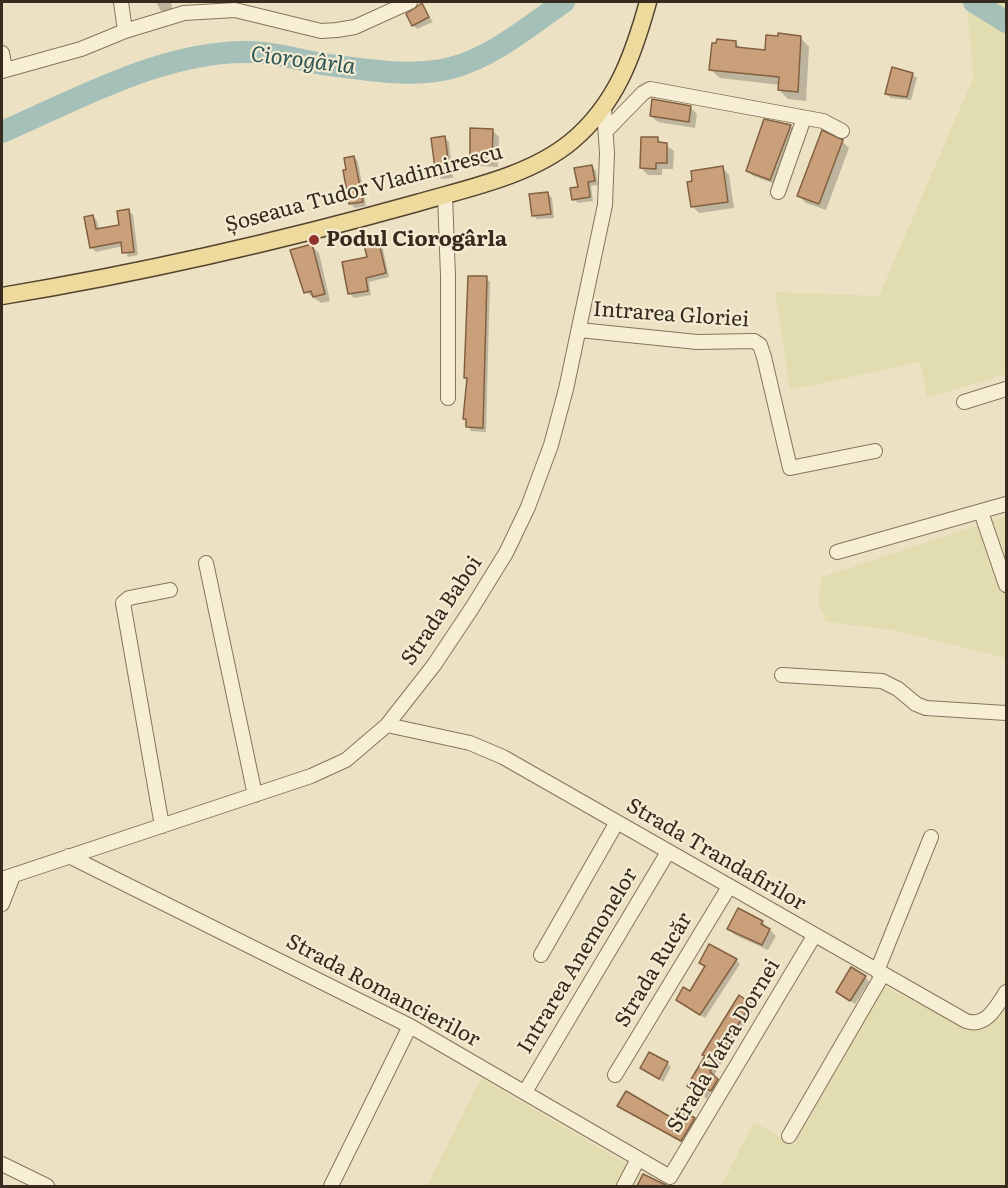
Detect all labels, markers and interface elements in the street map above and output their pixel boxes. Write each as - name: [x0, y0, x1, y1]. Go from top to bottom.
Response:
- water label: Ciorogârla: [249, 41, 357, 81]
- street label: Șoseaua Tudor Vladimirescu: [222, 140, 506, 238]
- place label: Podul Ciorogârla: [326, 227, 507, 253]
- marker: Podul Ciorogârla: [307, 233, 321, 247]
- street label: Intrarea Gloriei: [592, 297, 750, 333]
- street label: Strada Baboi: [396, 552, 488, 670]
- street label: Strada Trandafirilor: [622, 793, 810, 917]
- street label: Intrarea Anemonelor: [513, 864, 643, 1058]
- street label: Strada Rucăr: [610, 908, 698, 1032]
- street label: Strada Romancierilor: [282, 929, 484, 1053]
- street label: Strada Vatra Dornei: [662, 955, 786, 1137]

